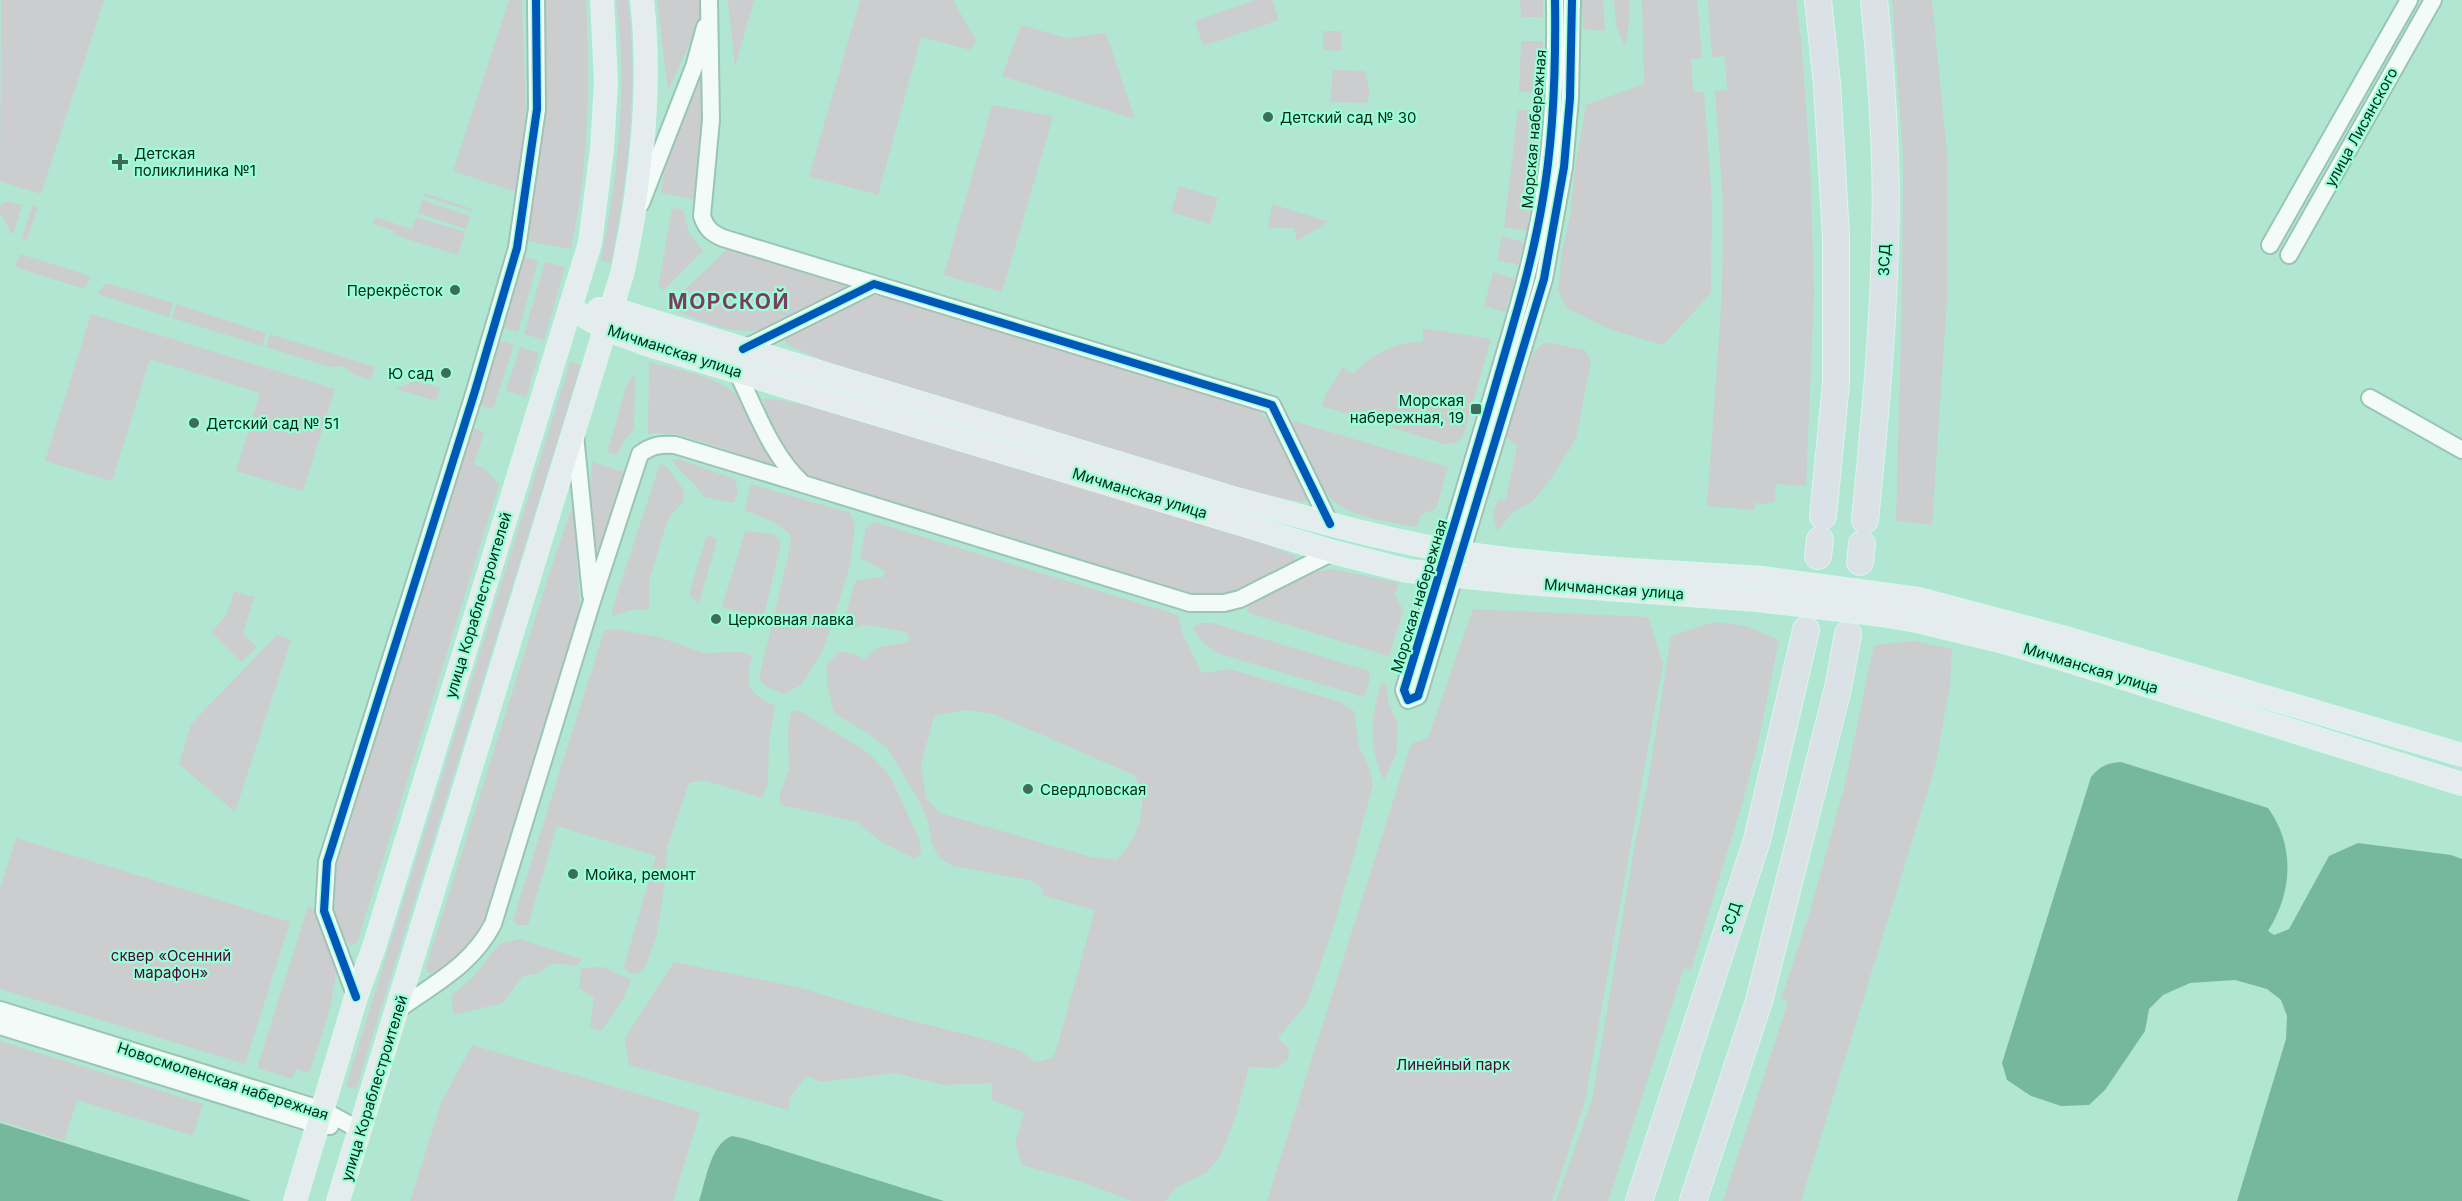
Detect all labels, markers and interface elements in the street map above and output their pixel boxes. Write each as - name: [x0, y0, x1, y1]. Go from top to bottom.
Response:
- street label: Морская набережная: [1518, 49, 1550, 209]
- street label: улица Лисянского: [2320, 64, 2402, 190]
- place label: Детский сад № 30: [1280, 108, 1417, 127]
- marker: Детский сад № 30: [1261, 110, 1275, 124]
- place label: Детская поликлиника №1: [134, 144, 256, 180]
- marker: Детская поликлиника №1: [111, 153, 129, 171]
- street label: ЗСД: [1874, 243, 1894, 277]
- place label: Перекрёсток: [347, 281, 443, 300]
- marker: Перекрёсток: [448, 283, 462, 297]
- district label: МОРСКОЙ: [668, 288, 790, 314]
- street label: Мичманская улица: [605, 320, 745, 382]
- place label: Ю сад: [388, 364, 434, 383]
- marker: Ю сад: [439, 366, 453, 380]
- place label: Морская набережная, 19: [1350, 391, 1464, 427]
- marker: Морская набережная, 19: [1469, 402, 1483, 416]
- place label: Детский сад № 51: [206, 414, 339, 433]
- marker: Детский сад № 51: [187, 416, 201, 430]
- street label: Мичманская улица: [1070, 463, 1210, 523]
- street label: улица Кораблестроителей: [441, 510, 515, 700]
- street label: Морская набережная: [1387, 517, 1451, 675]
- street label: Мичманская улица: [1543, 575, 1685, 603]
- place label: Церковная лавка: [728, 610, 854, 629]
- marker: Церковная лавка: [709, 612, 723, 626]
- street label: Мичманская улица: [2021, 638, 2161, 698]
- place label: Свердловская: [1040, 780, 1146, 799]
- marker: Свердловская: [1021, 782, 1035, 796]
- place label: Мойка, ремонт: [585, 865, 696, 884]
- marker: Мойка, ремонт: [566, 867, 580, 881]
- street label: ЗСД: [1717, 900, 1745, 936]
- park label: сквер «Осенний марафон»: [111, 946, 231, 982]
- street label: улица Кораблестроителей: [337, 993, 411, 1183]
- street label: Новосмоленская набережная: [115, 1038, 331, 1124]
- park label: Линейный парк: [1396, 1055, 1510, 1074]

